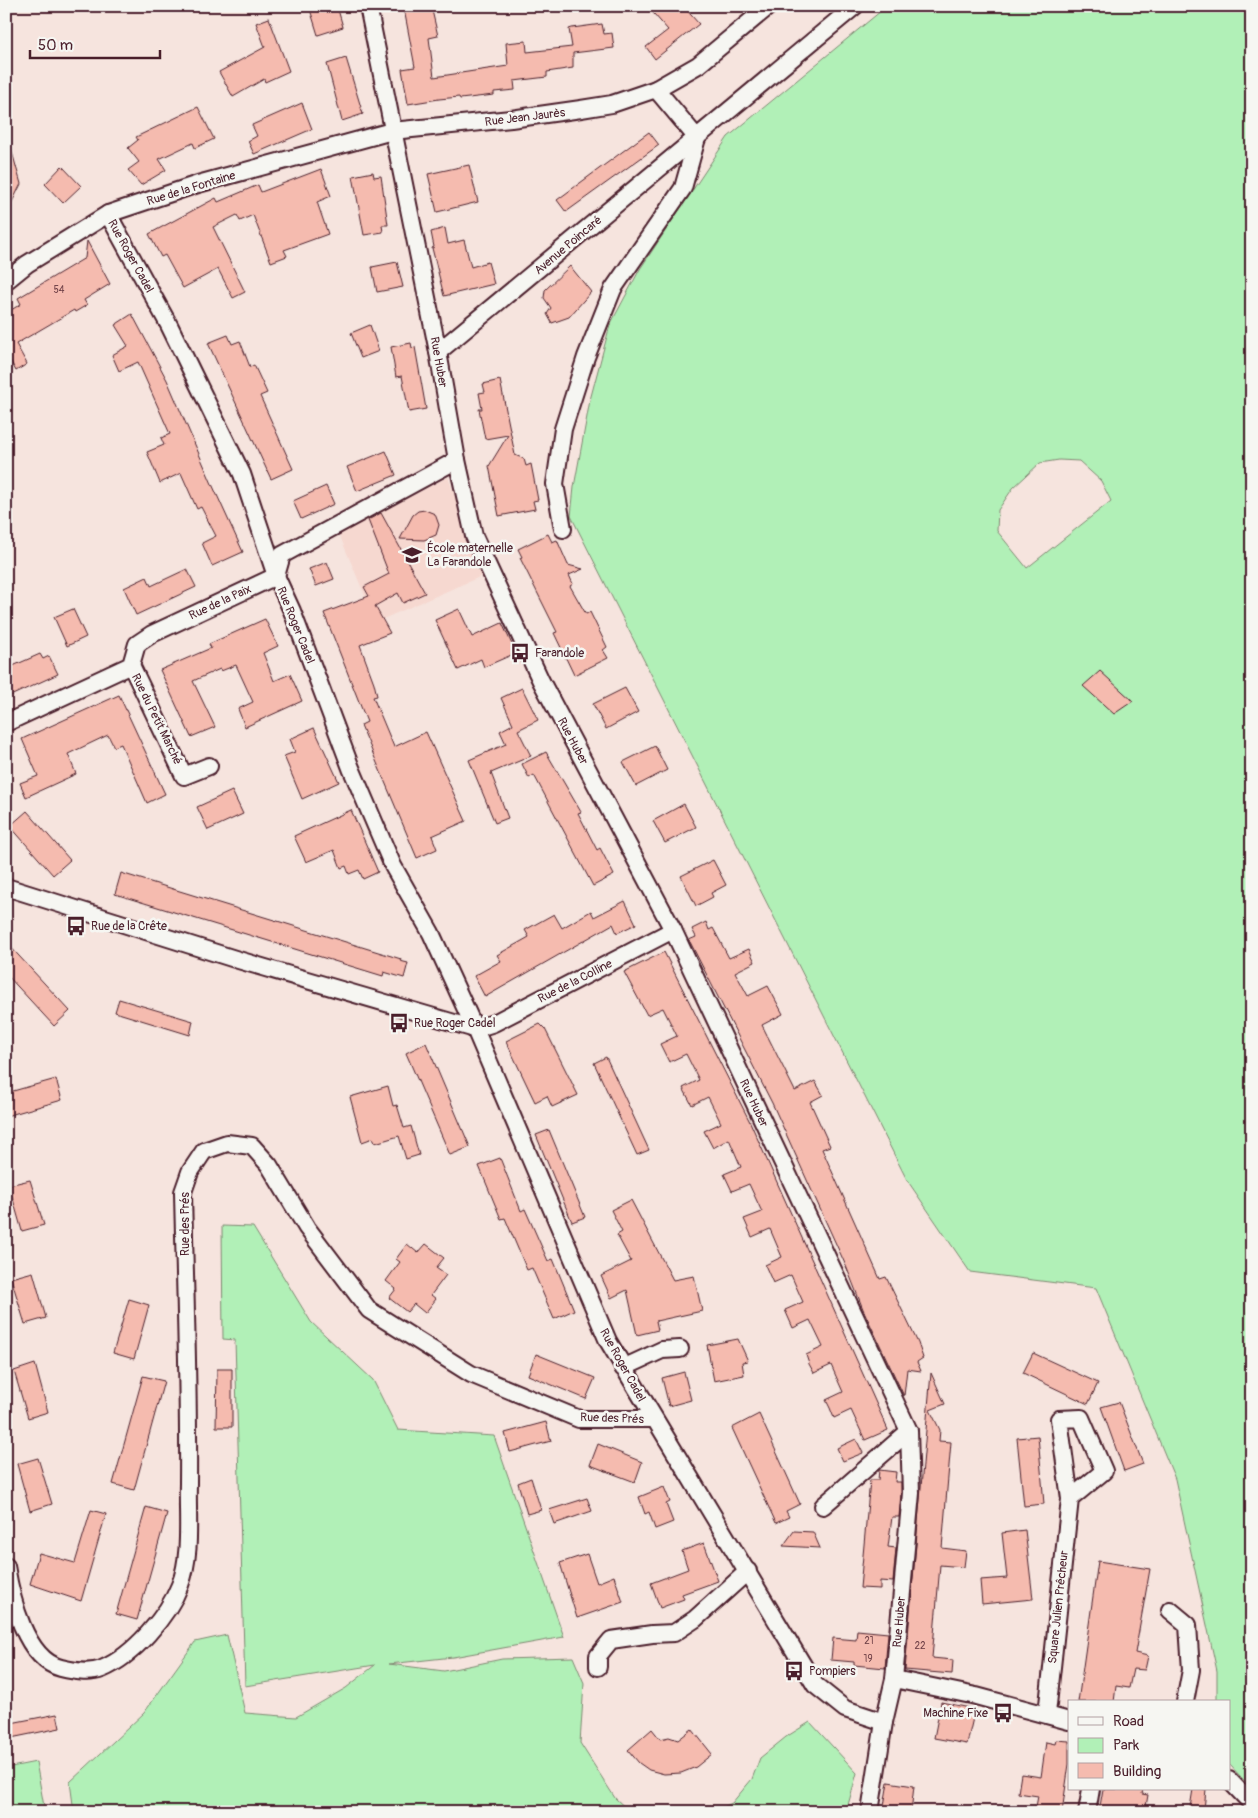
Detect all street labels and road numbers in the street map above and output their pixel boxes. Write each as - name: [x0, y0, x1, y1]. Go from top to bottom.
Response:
- street label: Rue Jean Jaurès: [484, 105, 567, 130]
- street label: Rue de la Fontaine: [145, 168, 237, 209]
- street label: Avenue Poincaré: [531, 213, 605, 278]
- street label: Rue Roger Cadel: [104, 217, 157, 296]
- street label: Rue Huber: [427, 336, 450, 389]
- street label: Rue de la Paix: [187, 582, 254, 623]
- street label: Rue Roger Cadel: [273, 585, 318, 666]
- street label: Rue du Petit Marché: [128, 671, 185, 767]
- street label: Rue Huber: [554, 715, 592, 768]
- street label: Rue de la Colline: [536, 956, 615, 1007]
- street label: Rue Huber: [736, 1077, 771, 1130]
- street label: Rue des Prés: [178, 1191, 193, 1256]
- street label: Rue Roger Cadel: [596, 1326, 649, 1405]
- street label: Rue des Prés: [580, 1410, 645, 1427]
- street label: Square Julien Prêcheur: [1045, 1549, 1072, 1664]
- street label: Rue Huber: [890, 1595, 909, 1648]

